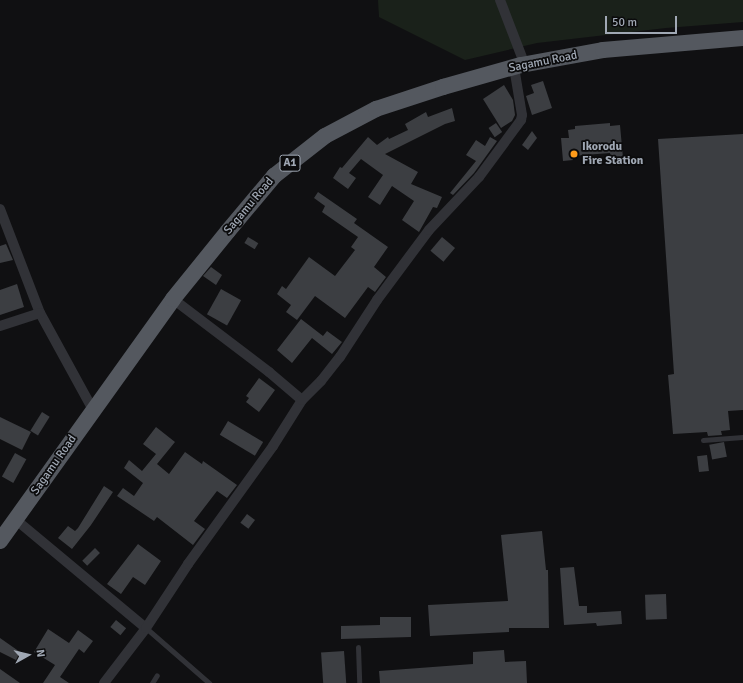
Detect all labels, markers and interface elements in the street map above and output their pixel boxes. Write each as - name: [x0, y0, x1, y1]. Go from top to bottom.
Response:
- scale bar: [607, 8, 679, 34]
- text: 50 m: [612, 15, 637, 30]
- street label: Sagamu Road: [507, 48, 579, 76]
- place label: Ikorodu Fire Station: [582, 140, 643, 168]
- marker: Ikorodu Fire Station: [569, 149, 579, 159]
- road number: A1: [279, 154, 301, 172]
- street label: Sagamu Road: [221, 175, 277, 237]
- street label: Sagamu Road: [28, 432, 80, 498]
- north arrow: [8, 635, 48, 675]
- text: N: [33, 649, 47, 658]

